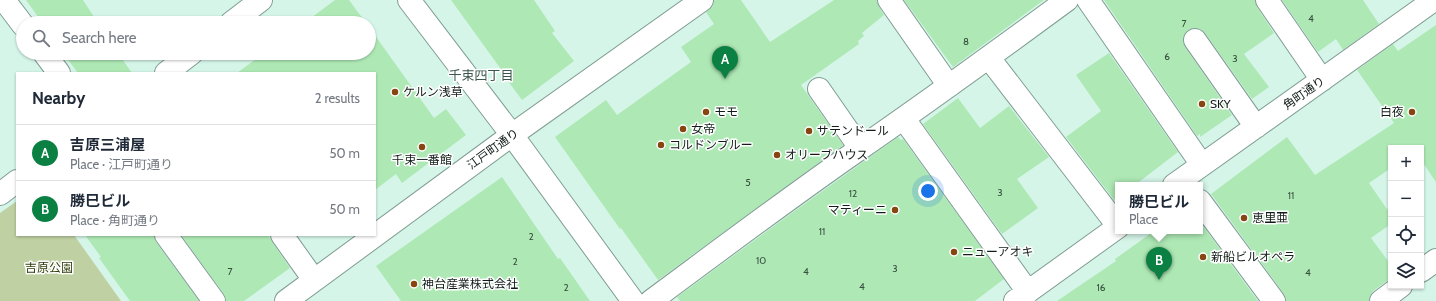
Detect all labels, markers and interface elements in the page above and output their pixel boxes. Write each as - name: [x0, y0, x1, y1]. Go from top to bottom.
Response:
- house number: 4: [1308, 12, 1314, 25]
- search box: [16, 16, 376, 60]
- house number: 7: [1181, 17, 1187, 30]
- icon: search: [30, 27, 52, 49]
- text: Search here: [62, 29, 137, 47]
- house number: 8: [963, 35, 969, 48]
- pin: A: [712, 46, 738, 79]
- house number: 6: [1164, 50, 1170, 63]
- house number: 3: [1232, 52, 1238, 65]
- district label: 千束四丁目: [448, 67, 514, 83]
- street label: 角町通り: [1280, 73, 1328, 113]
- place label: ケルン浅草: [403, 84, 463, 99]
- marker: ケルン浅草: [390, 87, 400, 97]
- text: Nearby: [32, 88, 85, 108]
- text: 2 results: [315, 90, 360, 106]
- place label: SKY: [1210, 96, 1231, 111]
- marker: SKY: [1197, 99, 1207, 109]
- place label: モモ: [714, 104, 738, 119]
- place label: 白夜: [1380, 104, 1404, 119]
- marker: モモ: [701, 107, 711, 117]
- marker: 白夜: [1407, 107, 1417, 117]
- place label: 女帝: [691, 121, 715, 136]
- place label: サテンドール: [817, 123, 889, 138]
- marker: 女帝: [678, 124, 688, 134]
- street label: 江戸町通り: [464, 125, 521, 172]
- marker: サテンドール: [804, 126, 814, 136]
- text: 吉原三浦屋: [70, 136, 145, 154]
- place label: コルドンブルー: [669, 137, 753, 152]
- marker: コルドンブルー: [656, 140, 666, 150]
- marker: 千束一番館: [417, 142, 427, 152]
- text: A: [41, 145, 49, 161]
- text: 50 m: [330, 145, 360, 161]
- map controls: [1388, 145, 1424, 289]
- button: +: [1388, 145, 1424, 181]
- place label: オリーブハウス: [785, 147, 868, 162]
- marker: オリーブハウス: [772, 150, 782, 160]
- place label: 千束一番館: [392, 152, 452, 167]
- text: Place · 江戸町通り: [70, 156, 173, 172]
- house number: 5: [745, 176, 751, 189]
- your location: [918, 181, 938, 201]
- button: −: [1388, 181, 1424, 217]
- popup: [1115, 182, 1203, 234]
- house number: 3: [997, 186, 1003, 199]
- house number: 12: [849, 187, 857, 200]
- house number: 11: [1288, 189, 1294, 202]
- text: 勝巳ビル: [70, 192, 130, 210]
- text: 勝巳ビル: [1129, 193, 1189, 211]
- text: B: [41, 201, 49, 217]
- text: 50 m: [330, 201, 360, 217]
- place label: マティーニ: [828, 202, 887, 217]
- marker: マティーニ: [890, 205, 900, 215]
- place label: 恵里亜: [1252, 210, 1288, 225]
- text: Place: [1129, 211, 1158, 227]
- text: Place · 角町通り: [70, 212, 160, 228]
- marker: 恵里亜: [1239, 213, 1249, 223]
- button: locate: [1388, 217, 1424, 253]
- house number: 11: [819, 225, 825, 238]
- house number: 2: [528, 230, 534, 243]
- place label: ニューアオキ: [962, 244, 1034, 259]
- marker: ニューアオキ: [949, 247, 959, 257]
- pin: B: [1146, 247, 1172, 280]
- place label: 新船ビルオペラ: [1211, 249, 1295, 264]
- marker: 新船ビルオペラ: [1198, 252, 1208, 262]
- button: layers: [1388, 253, 1424, 289]
- house number: 10: [756, 254, 766, 267]
- house number: 2: [512, 255, 518, 268]
- park label: 吉原公園: [25, 260, 73, 275]
- house number: 3: [892, 262, 898, 275]
- house number: 7: [227, 265, 233, 278]
- house number: 4: [803, 265, 809, 278]
- house number: 4: [1305, 266, 1311, 279]
- place label: 神台産業株式会社: [422, 276, 518, 291]
- marker: 神台産業株式会社: [409, 279, 419, 289]
- house number: 4: [859, 280, 865, 293]
- house number: 2: [563, 281, 569, 294]
- house number: 16: [1097, 281, 1106, 294]

